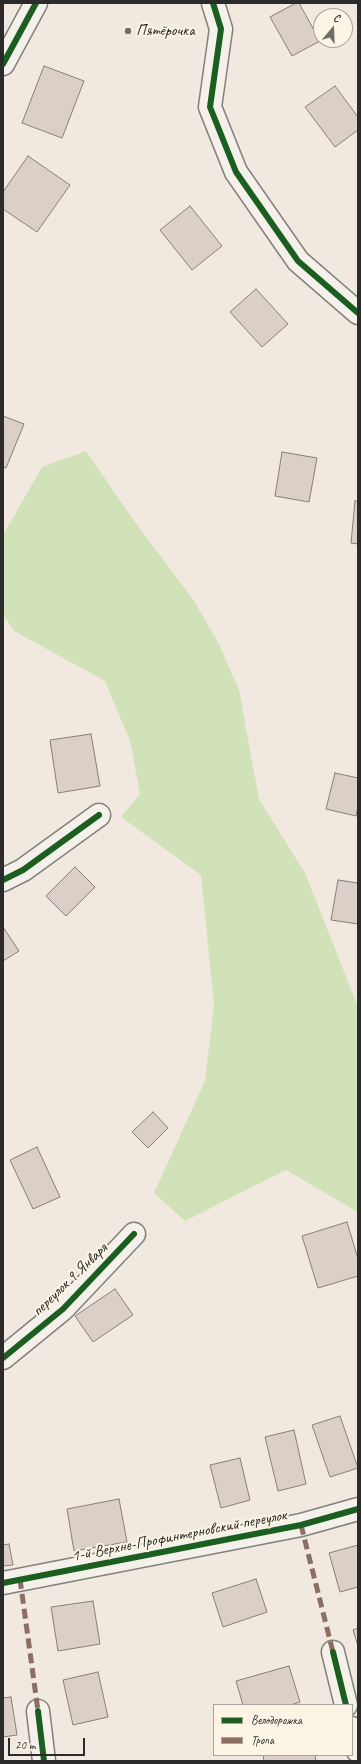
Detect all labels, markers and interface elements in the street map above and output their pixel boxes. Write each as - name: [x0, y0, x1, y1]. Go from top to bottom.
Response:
- north arrow: [313, 8, 353, 48]
- text: С: [332, 10, 341, 25]
- place label: Пятёрочка: [136, 21, 195, 41]
- marker: Пятёрочка: [123, 26, 133, 36]
- street label: переулок 9 Января: [28, 1239, 112, 1321]
- street label: 1-й Верхне-Профинтерновский переулок: [70, 1506, 288, 1566]
- legend: [213, 1704, 353, 1756]
- text: Велодорожка: [251, 1712, 302, 1728]
- scale bar: [10, 1730, 87, 1756]
- text: Тропа: [251, 1732, 274, 1748]
- text: 20 m: [15, 1737, 35, 1753]

